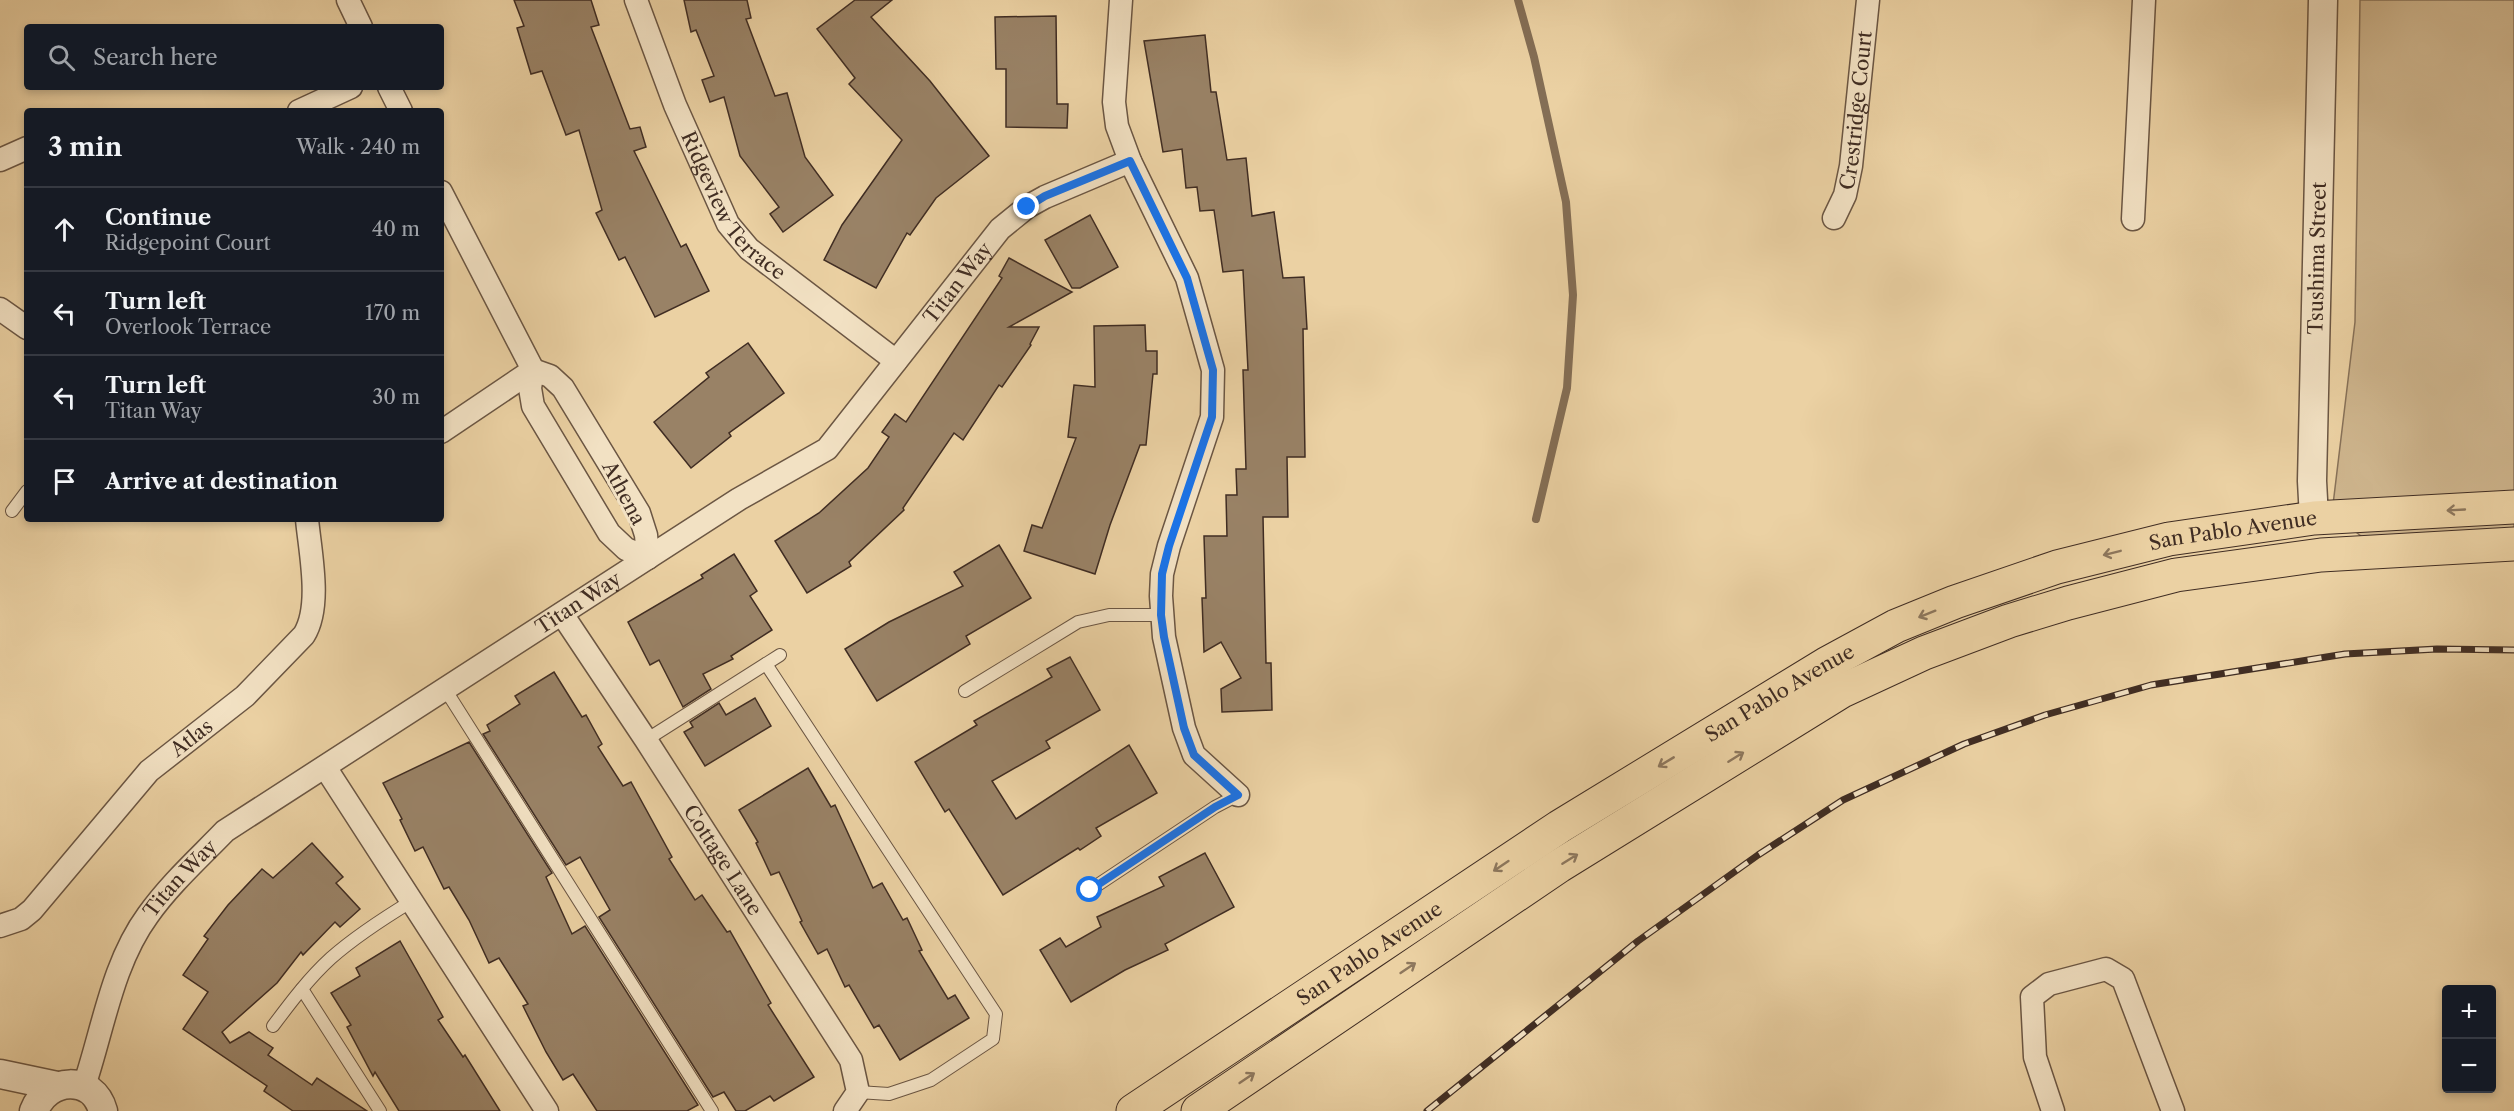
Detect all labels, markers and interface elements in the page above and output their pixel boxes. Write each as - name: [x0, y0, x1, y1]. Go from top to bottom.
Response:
- search box: [24, 24, 444, 90]
- street label: Crestridge Court: [1834, 30, 1877, 192]
- icon: search: [45, 41, 78, 74]
- text: Search here: [93, 44, 218, 71]
- street label: Ridgeview Terrace: [676, 127, 791, 285]
- text: 3 min: [48, 131, 122, 163]
- text: Walk · 240 m: [296, 135, 420, 159]
- street label: Tsushima Street: [2303, 181, 2331, 335]
- route end: [1013, 193, 1039, 219]
- text: Continue: [105, 204, 211, 231]
- icon: ahead: [48, 213, 81, 246]
- text: 40 m: [372, 217, 420, 241]
- text: Ridgepoint Court: [105, 231, 271, 255]
- street label: Titan Way: [918, 237, 998, 328]
- text: Turn left: [105, 288, 206, 315]
- icon: left: [48, 297, 81, 330]
- text: 170 m: [365, 301, 420, 325]
- text: Overlook Terrace: [105, 315, 271, 339]
- text: Turn left: [105, 372, 206, 399]
- icon: left: [48, 381, 81, 414]
- text: 30 m: [372, 385, 420, 409]
- text: Titan Way: [105, 399, 202, 423]
- street label: Athena: [597, 456, 651, 529]
- icon: arrive: [48, 465, 81, 498]
- text: Arrive at destination: [105, 468, 338, 495]
- one-way arrow: [2446, 504, 2466, 515]
- street label: San Pablo Avenue: [2146, 506, 2319, 556]
- one-way arrow: [2103, 548, 2122, 560]
- street label: Titan Way: [531, 566, 626, 639]
- one-way arrow: [1918, 609, 1936, 620]
- street label: San Pablo Avenue: [1701, 639, 1858, 747]
- street label: Atlas: [165, 714, 217, 762]
- one-way arrow: [1727, 750, 1744, 763]
- one-way arrow: [1658, 756, 1675, 768]
- street label: Cottage Lane: [679, 800, 767, 920]
- street label: Titan Way: [138, 834, 222, 922]
- one-way arrow: [1561, 853, 1578, 865]
- one-way arrow: [1493, 860, 1510, 872]
- route start: [1076, 876, 1102, 902]
- street label: San Pablo Avenue: [1292, 896, 1447, 1011]
- one-way arrow: [1399, 962, 1416, 974]
- map controls: [2442, 985, 2496, 1093]
- button: +: [2442, 985, 2496, 1039]
- button: −: [2442, 1039, 2496, 1093]
- one-way arrow: [1238, 1072, 1254, 1084]

